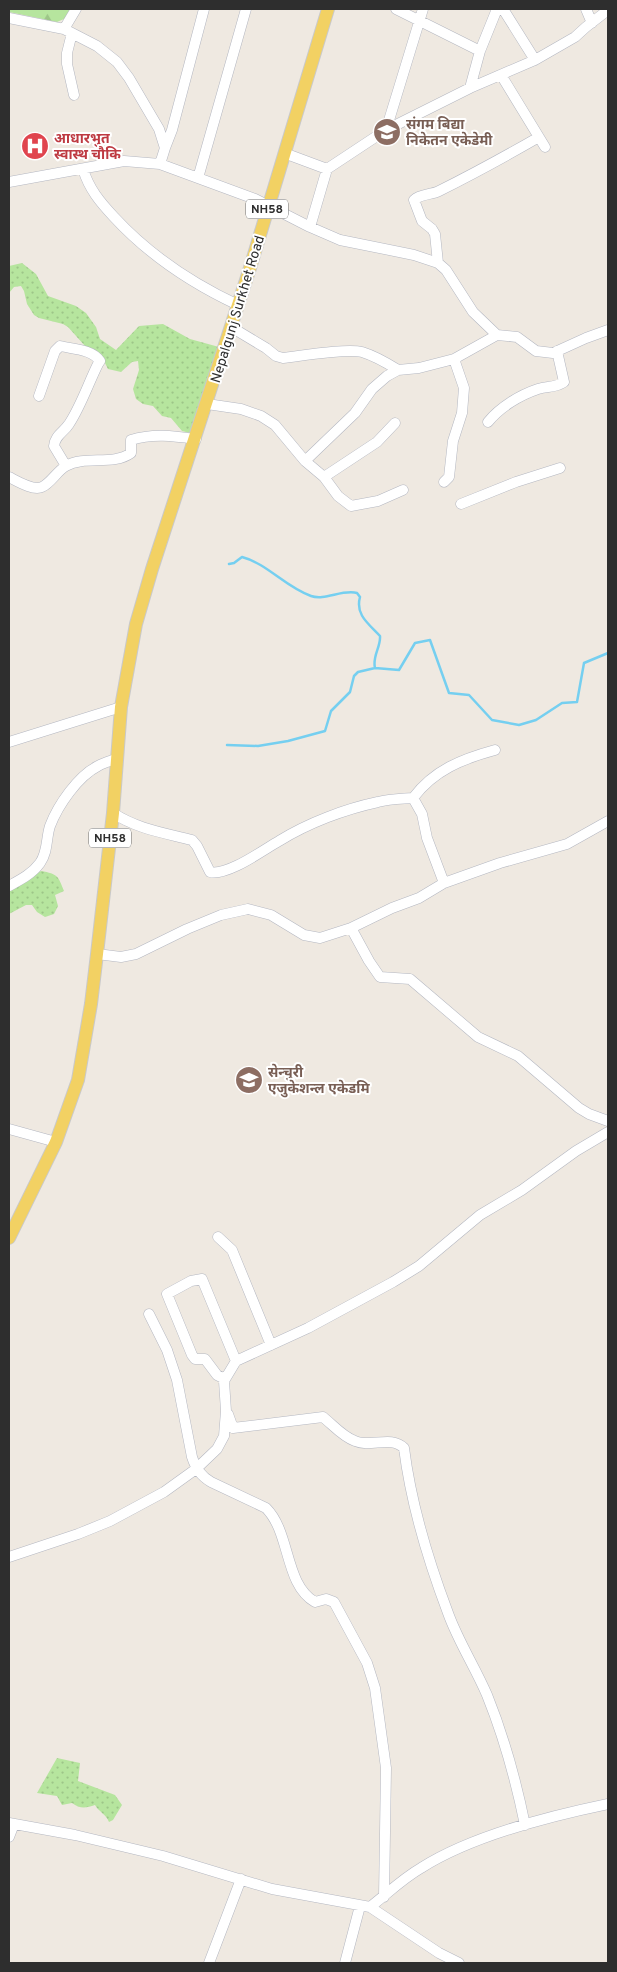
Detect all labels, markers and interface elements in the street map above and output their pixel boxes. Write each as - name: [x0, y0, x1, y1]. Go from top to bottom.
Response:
- place label: संगम बिद्या निकेतन एकेडेमी: [406, 116, 493, 150]
- school or university icon: संगम बिद्या निकेतन एकेडेमी: [372, 117, 402, 147]
- hospital icon: आधारभुत स्वास्थ चौकि: [20, 131, 50, 161]
- place label: आधारभुत स्वास्थ चौकि: [54, 131, 121, 164]
- road number: NH58: [246, 200, 288, 218]
- street label: Nepalgunj Surkhet Road: [208, 234, 269, 385]
- road number: NH58: [89, 828, 131, 848]
- place label: सेन्चुरी एजुकेशन्ल एकेडमि: [268, 1063, 370, 1098]
- school or university icon: सेन्चुरी एजुकेशन्ल एकेडमि: [234, 1065, 264, 1095]

